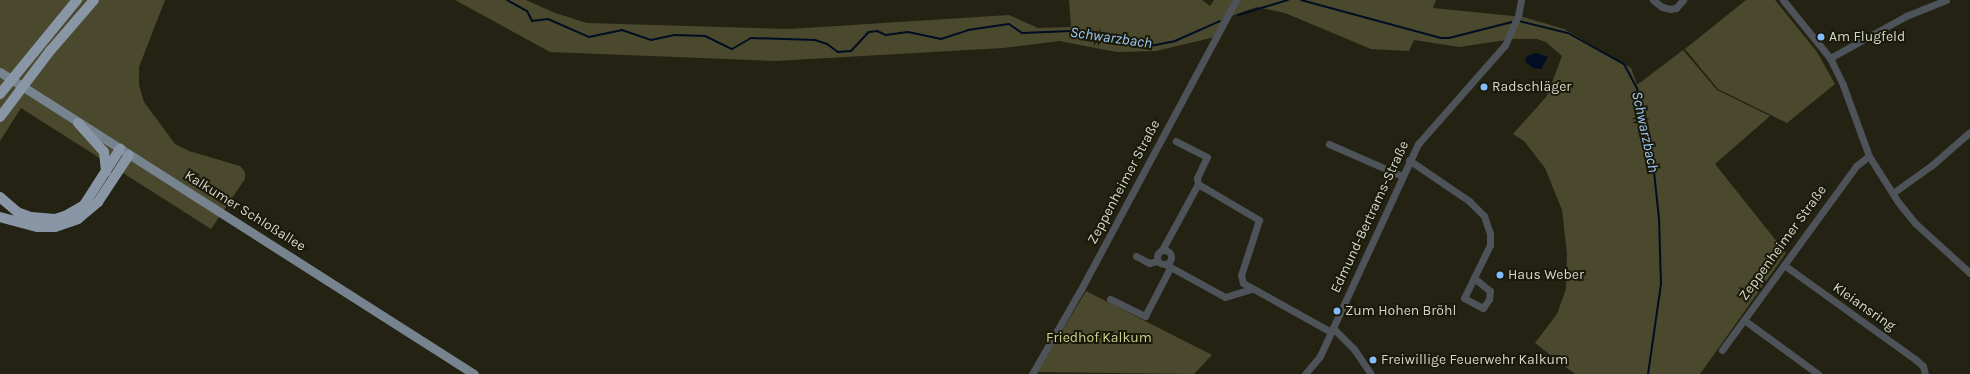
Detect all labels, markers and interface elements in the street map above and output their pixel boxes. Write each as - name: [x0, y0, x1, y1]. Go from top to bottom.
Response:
- water label: Schwarzbach: [1069, 23, 1153, 53]
- place label: Am Flugfeld: [1829, 29, 1905, 45]
- marker: Am Flugfeld: [1816, 32, 1826, 42]
- place label: Radschläger: [1492, 79, 1571, 95]
- marker: Radschläger: [1479, 82, 1489, 92]
- water label: Schwarzbach: [1628, 90, 1662, 174]
- street label: Zeppenheimer Straße: [1084, 117, 1164, 247]
- street label: Edmund-Bertrams-Straße: [1327, 138, 1413, 296]
- street label: Kalkumer Schloßallee: [181, 167, 309, 255]
- street label: Zeppenheimer Straße: [1736, 182, 1830, 304]
- place label: Haus Weber: [1508, 267, 1584, 283]
- marker: Haus Weber: [1495, 270, 1505, 280]
- street label: Kleiansring: [1829, 279, 1899, 335]
- place label: Zum Hohen Bröhl: [1345, 303, 1456, 319]
- marker: Zum Hohen Bröhl: [1332, 306, 1342, 316]
- park label: Friedhof Kalkum: [1046, 330, 1152, 346]
- place label: Freiwillige Feuerwehr Kalkum: [1381, 352, 1568, 368]
- marker: Freiwillige Feuerwehr Kalkum: [1368, 355, 1378, 365]

